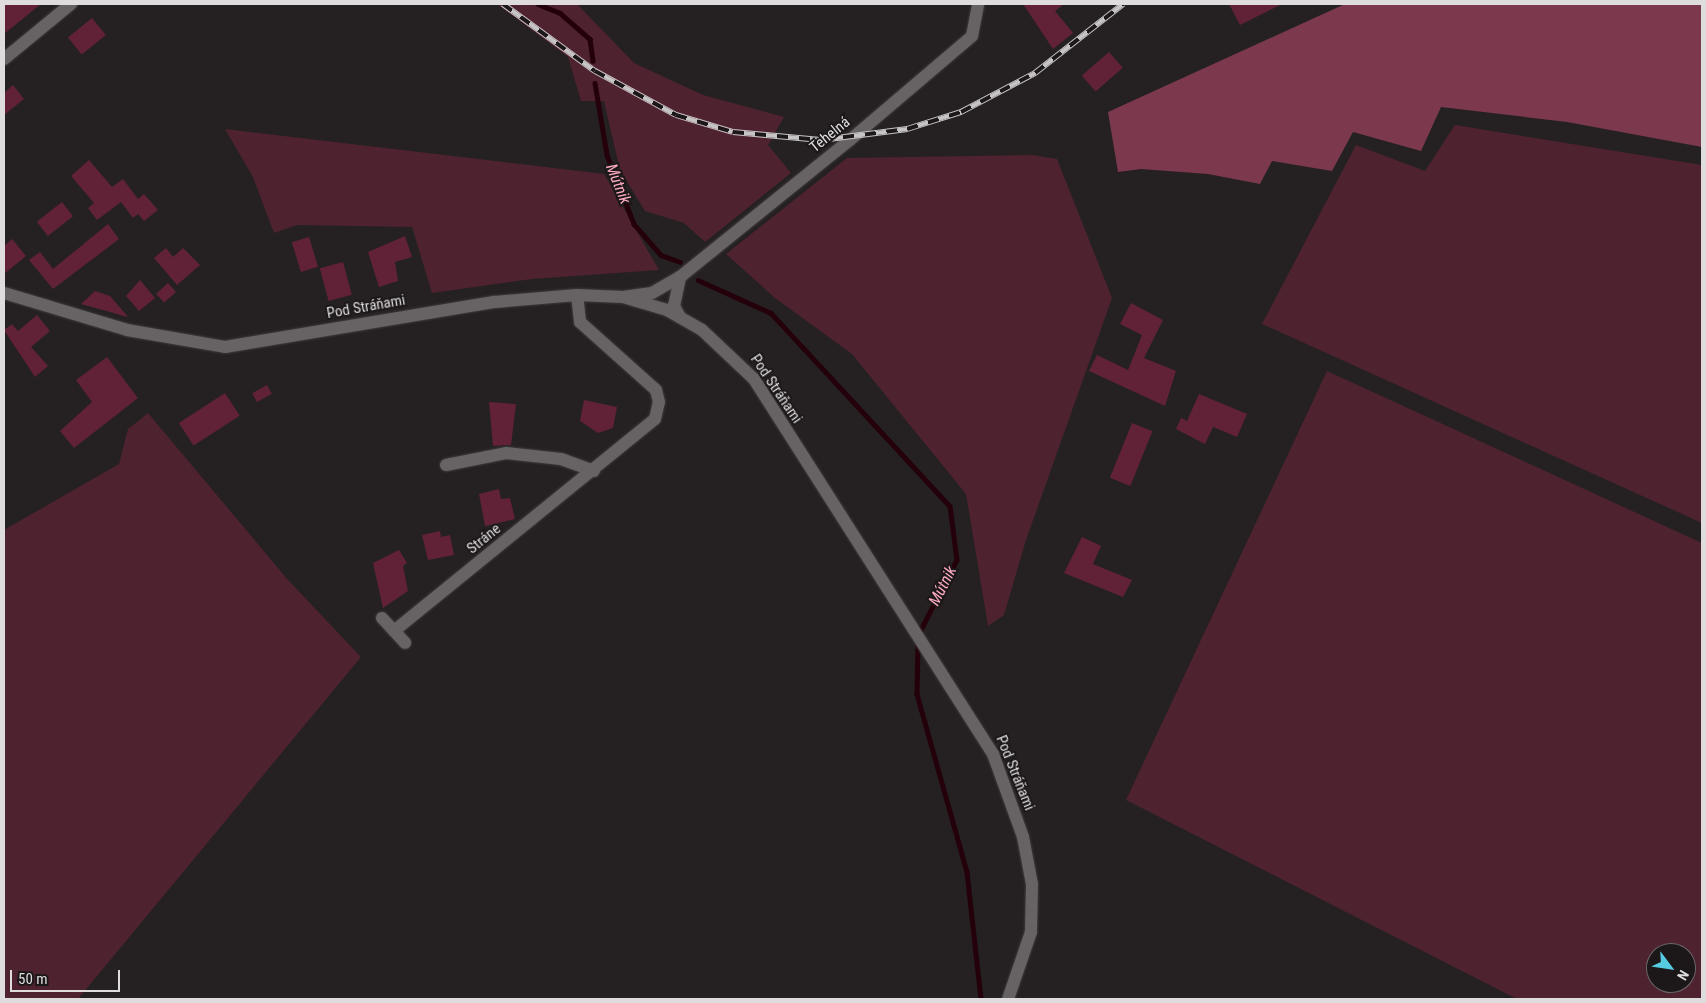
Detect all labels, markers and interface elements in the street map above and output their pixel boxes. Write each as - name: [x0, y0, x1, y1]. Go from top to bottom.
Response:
- street label: Tehelná: [806, 113, 854, 157]
- water label: Mútnik: [601, 161, 635, 207]
- street label: Pod Stráňami: [325, 291, 407, 323]
- street label: Pod Stráňami: [746, 351, 806, 427]
- street label: Stráne: [464, 520, 504, 558]
- water label: Mútnik: [925, 563, 961, 609]
- street label: Pod Stráňami: [992, 733, 1038, 813]
- north arrow: [1646, 943, 1696, 993]
- scale bar: [12, 960, 122, 992]
- text: N: [1674, 967, 1692, 983]
- text: 50 m: [18, 970, 48, 988]

